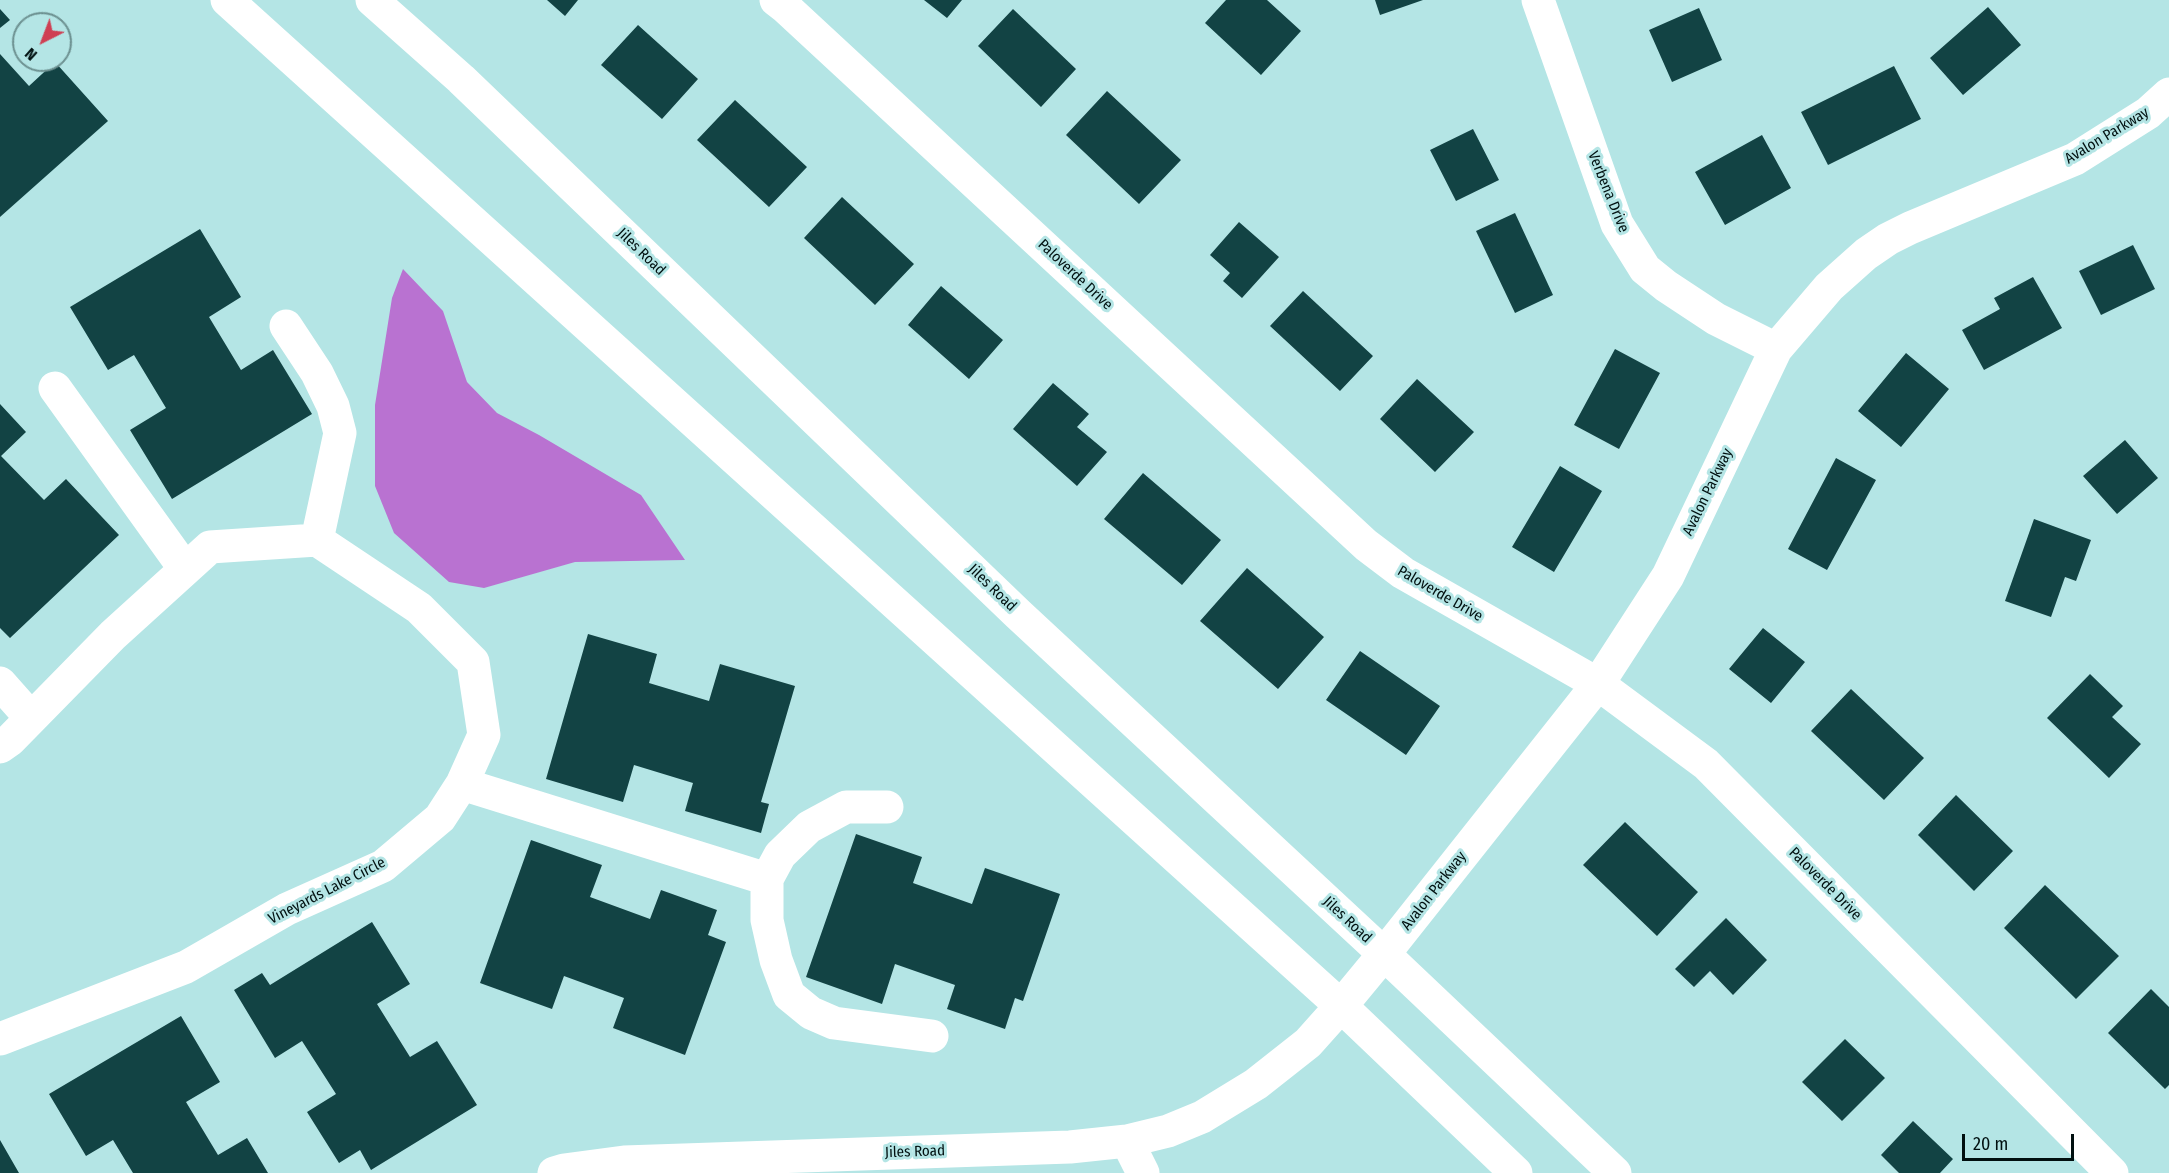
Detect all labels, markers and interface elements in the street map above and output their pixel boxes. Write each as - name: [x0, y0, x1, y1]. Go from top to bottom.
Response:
- north arrow: [12, 12, 72, 72]
- text: N: [21, 44, 41, 65]
- street label: Avalon Parkway: [2062, 104, 2152, 168]
- street label: Verbena Drive: [1584, 149, 1632, 235]
- street label: Jiles Road: [613, 225, 669, 279]
- street label: Paloverde Drive: [1034, 236, 1116, 314]
- street label: Avalon Parkway: [1679, 445, 1737, 539]
- street label: Jiles Road: [964, 561, 1020, 615]
- street label: Paloverde Drive: [1394, 562, 1486, 626]
- street label: Paloverde Drive: [1785, 844, 1865, 924]
- street label: Avalon Parkway: [1398, 848, 1470, 934]
- street label: Vineyards Lake Circle: [265, 854, 389, 928]
- street label: Jiles Road: [1319, 893, 1375, 947]
- scale bar: [1965, 1122, 2078, 1160]
- text: 20 m: [1973, 1133, 2008, 1155]
- street label: Jiles Road: [885, 1142, 945, 1162]

